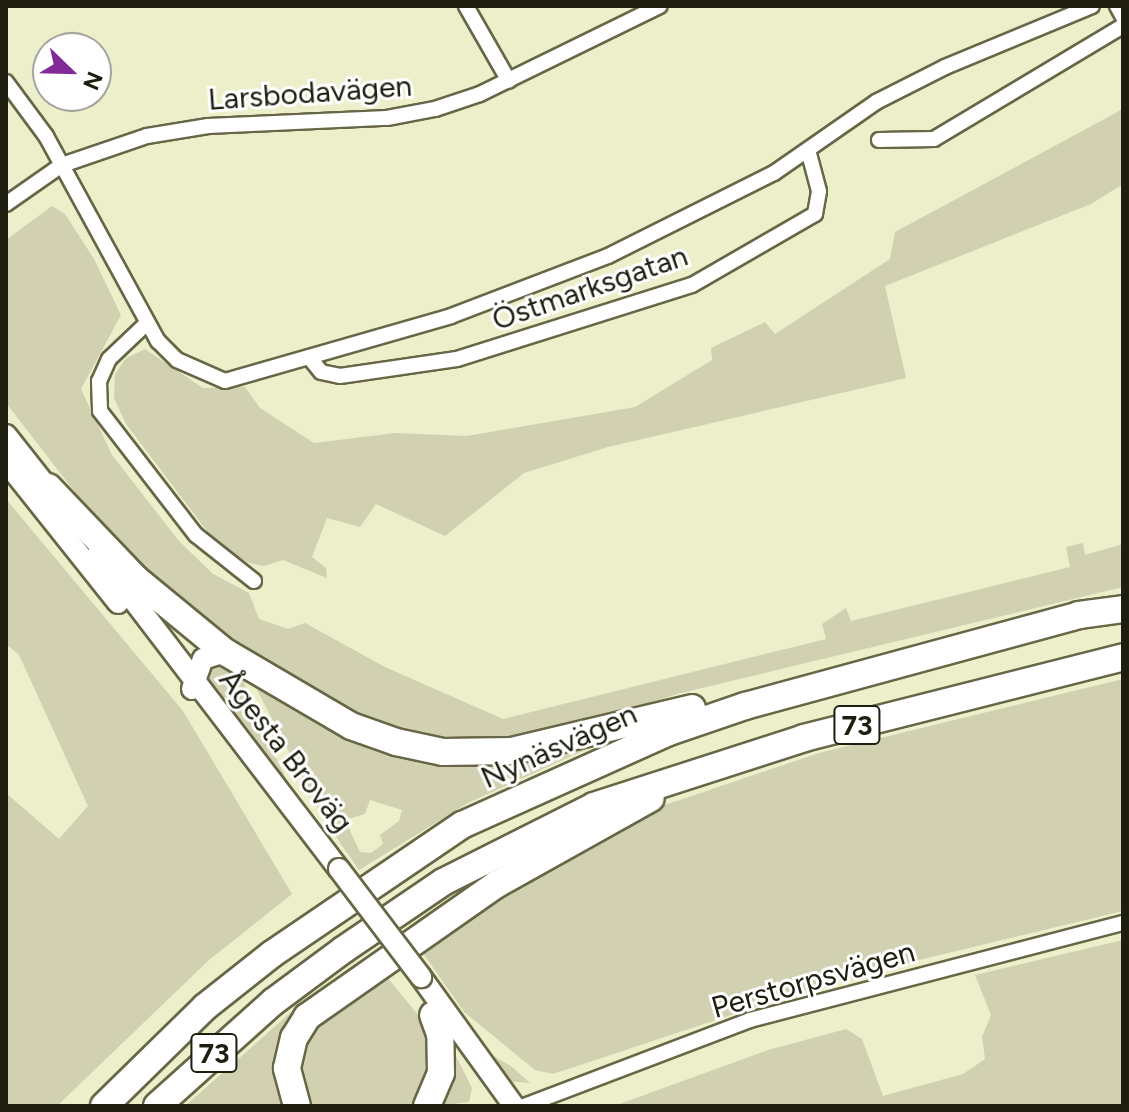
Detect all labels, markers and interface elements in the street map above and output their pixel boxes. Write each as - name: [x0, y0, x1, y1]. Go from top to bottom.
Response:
- north arrow: [32, 32, 112, 112]
- text: N: [77, 68, 108, 94]
- street label: Larsbodavägen: [207, 68, 413, 118]
- street label: Östmarksgatan: [488, 238, 692, 338]
- street label: Ågesta Broväg: [211, 663, 361, 839]
- street label: Nynäsvägen: [476, 696, 642, 796]
- road number: 73: [833, 701, 881, 749]
- street label: Perstorpsvägen: [707, 934, 919, 1026]
- road number: 73: [190, 1029, 238, 1077]

